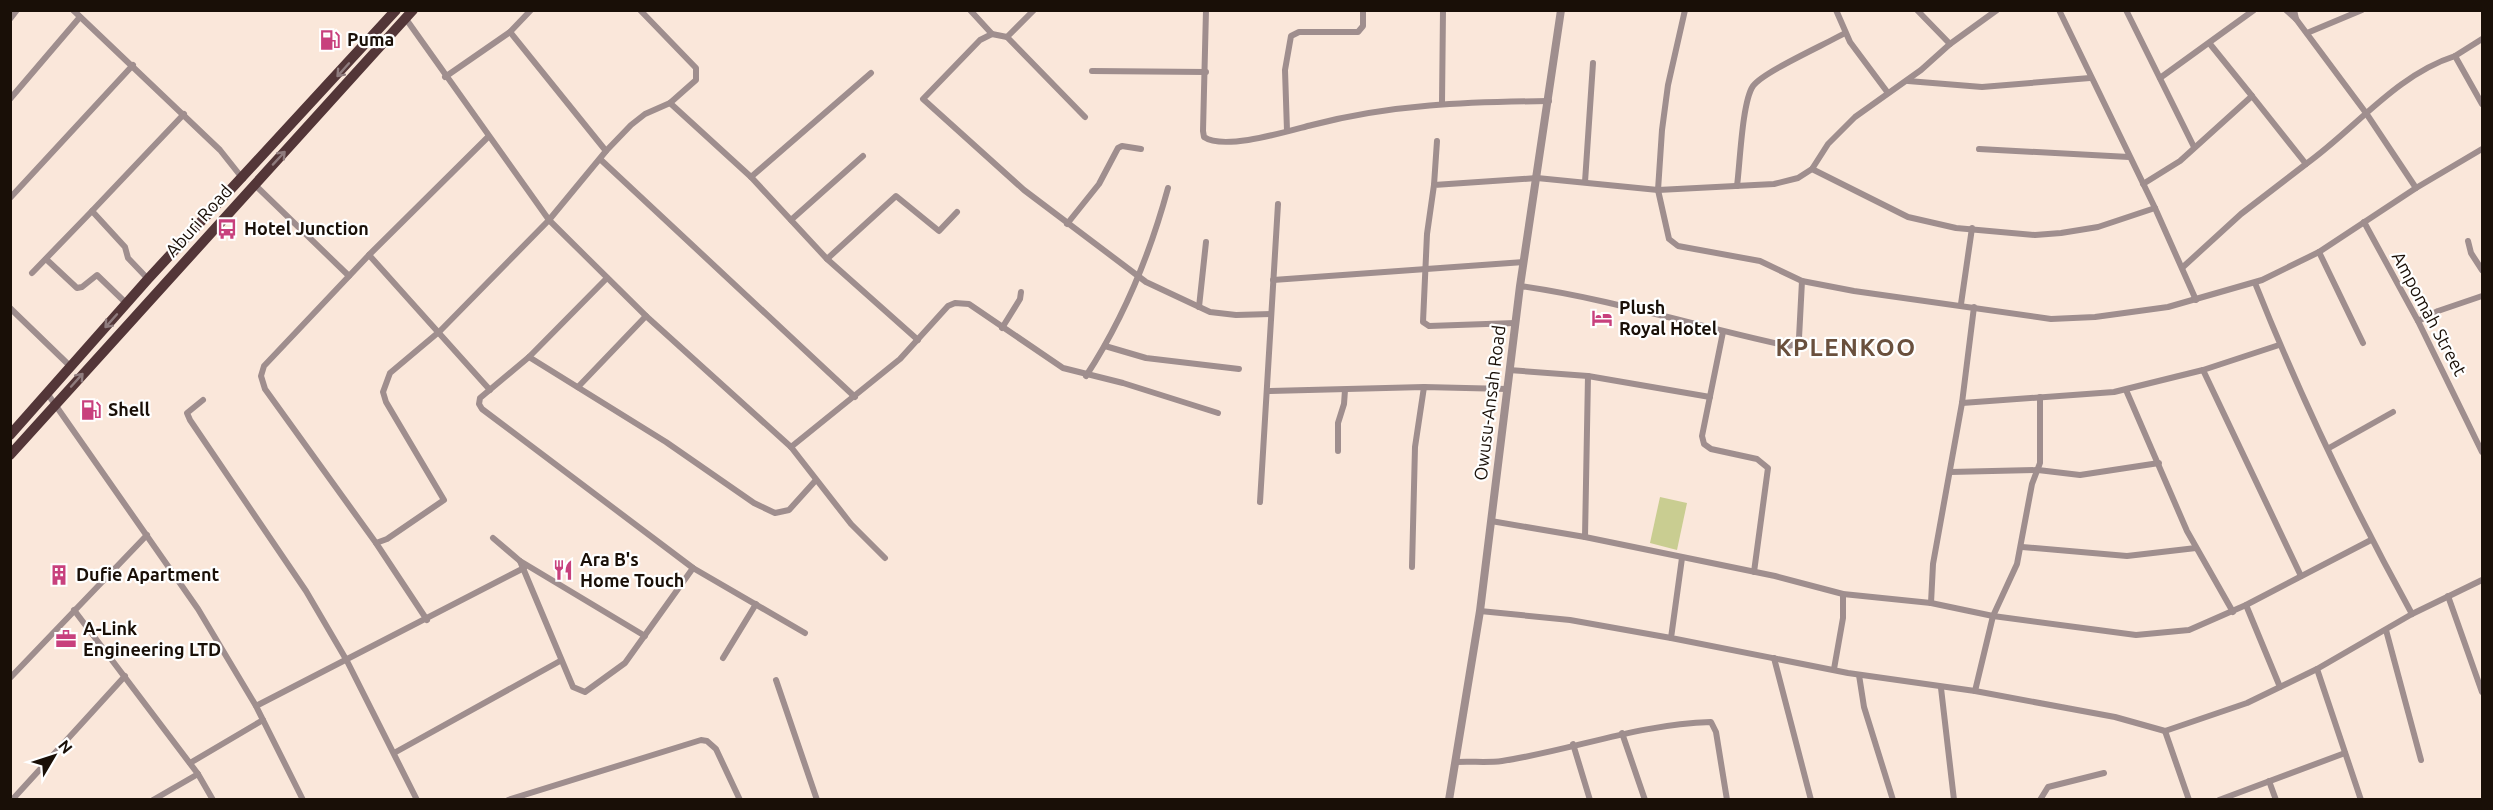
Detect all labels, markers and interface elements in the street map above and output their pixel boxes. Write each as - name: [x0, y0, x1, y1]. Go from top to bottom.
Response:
- fuel station icon: Puma: [318, 28, 342, 52]
- place label: Puma: [347, 29, 394, 49]
- one-way arrow: [336, 62, 350, 77]
- one-way arrow: [272, 151, 286, 166]
- street label: Aburi Road: [161, 180, 236, 260]
- bus stop icon: Hotel Junction: [215, 217, 239, 241]
- place label: Hotel Junction: [244, 218, 369, 238]
- street label: Ampomah Street: [2389, 248, 2471, 379]
- place label: Plush Royal Hotel: [1619, 297, 1718, 338]
- hotel icon: Plush Royal Hotel: [1590, 306, 1614, 330]
- one-way arrow: [104, 313, 118, 328]
- street label: Owusu-Ansah Road: [1470, 324, 1508, 482]
- district label: KPLENKOO: [1775, 334, 1917, 361]
- one-way arrow: [71, 372, 84, 388]
- fuel station icon: Shell: [79, 398, 103, 422]
- place label: Shell: [108, 399, 151, 419]
- place label: Ara B's Home Touch: [580, 549, 684, 590]
- restaurant icon: Ara B's Home Touch: [551, 558, 575, 582]
- building icon: Dufie Apartment: [47, 563, 71, 587]
- place label: Dufie Apartment: [76, 564, 219, 584]
- place label: A-Link Engineering LTD: [83, 618, 221, 659]
- office icon: A-Link Engineering LTD: [54, 627, 78, 651]
- north arrow: [24, 726, 84, 786]
- text: N: [55, 736, 76, 757]

